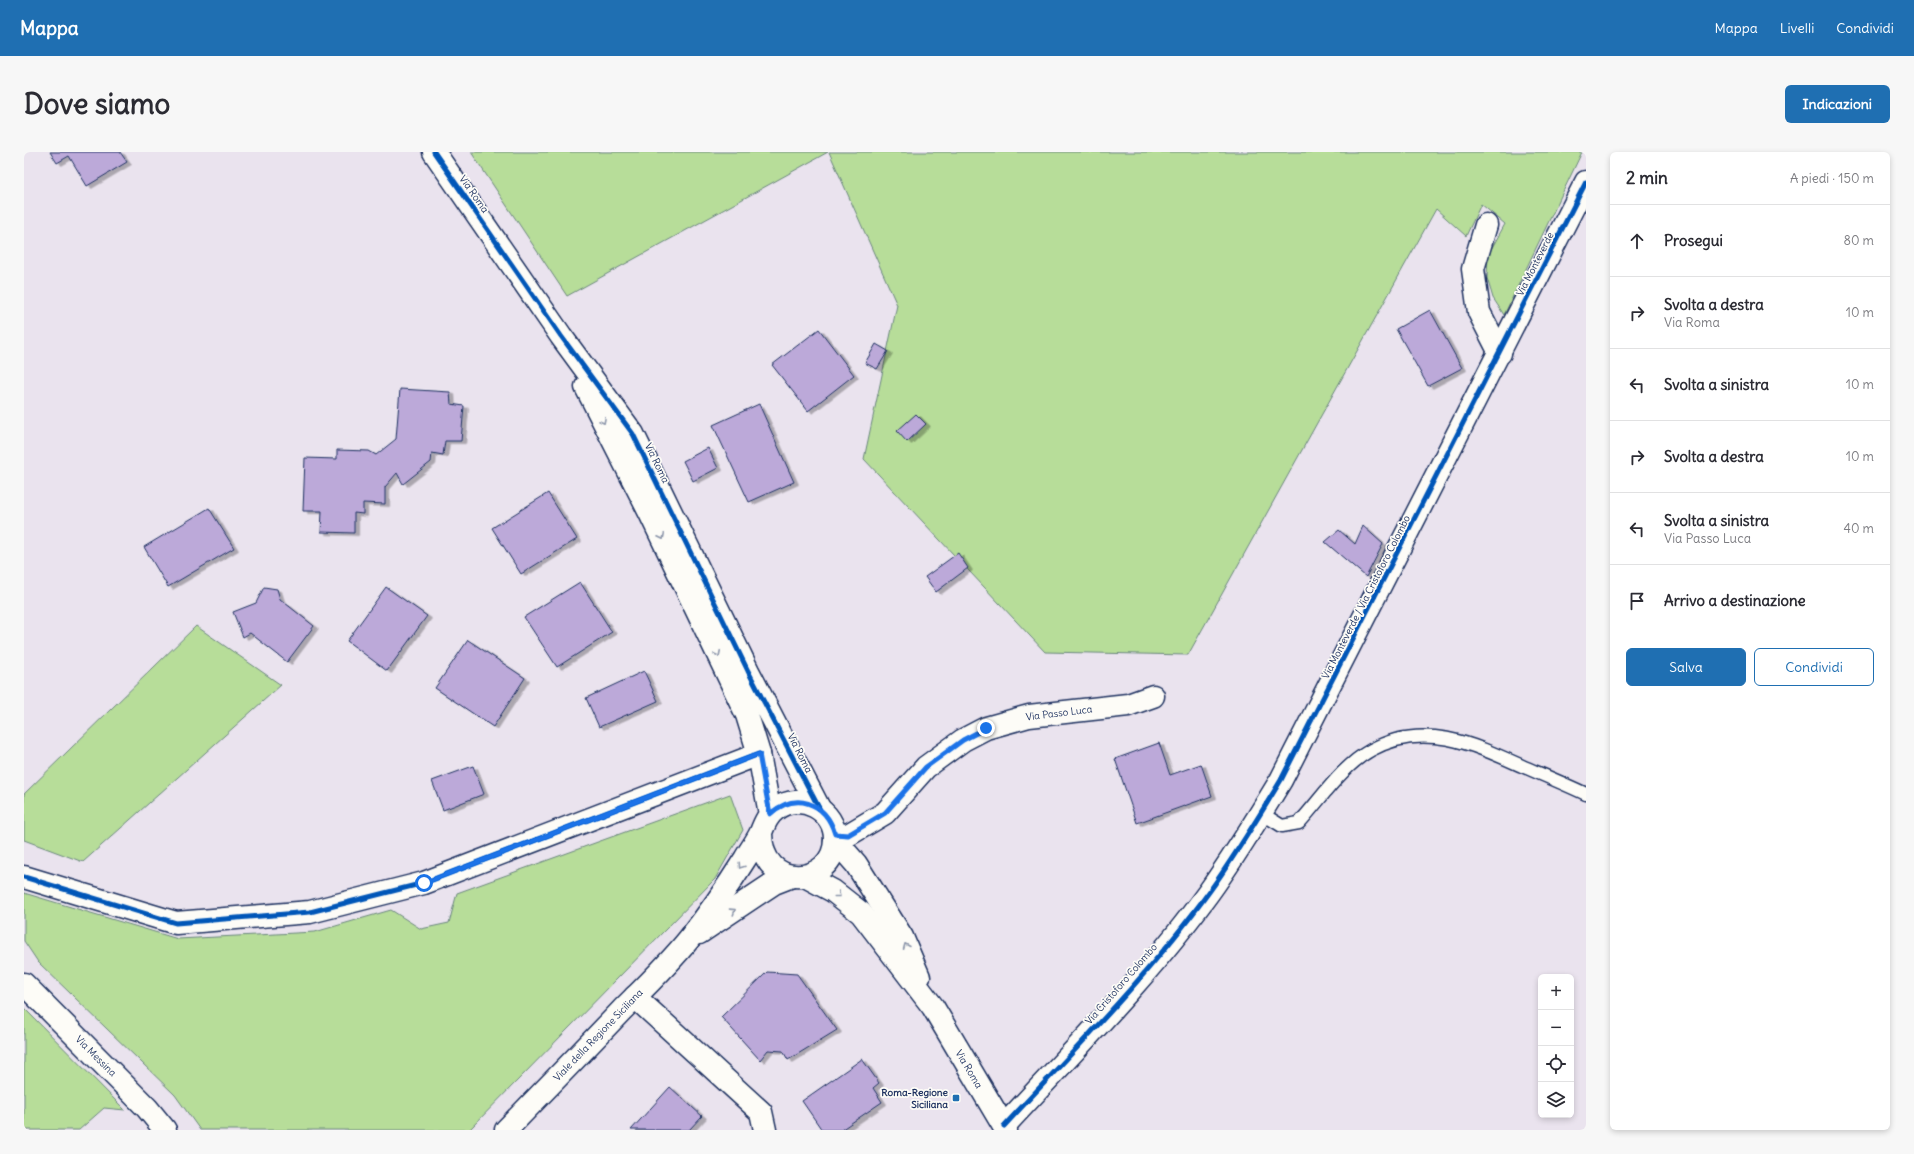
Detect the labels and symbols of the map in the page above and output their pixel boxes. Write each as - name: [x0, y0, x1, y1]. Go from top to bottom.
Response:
- street label: Via Roma: [456, 173, 492, 216]
- street label: Via Monteverde: [1513, 230, 1557, 298]
- one-way arrow: [598, 417, 606, 425]
- street label: Via Roma: [642, 441, 672, 485]
- street label: Via Monteverde / Via Cristoforo Colombo: [1319, 513, 1413, 681]
- one-way arrow: [657, 533, 665, 541]
- one-way arrow: [713, 650, 721, 658]
- street label: Via Passo Luca: [1025, 702, 1093, 724]
- route end: [977, 719, 995, 737]
- street label: Via Roma: [784, 731, 816, 775]
- one-way arrow: [738, 862, 746, 869]
- route start: [415, 874, 433, 892]
- one-way arrow: [834, 891, 841, 898]
- one-way arrow: [729, 908, 736, 916]
- street label: Via Cristoforo Colombo: [1082, 940, 1160, 1027]
- one-way arrow: [903, 942, 911, 950]
- street label: Viale della Regione Siciliana: [550, 986, 646, 1084]
- street label: Via Messina: [73, 1033, 119, 1079]
- street label: Via Roma: [952, 1047, 986, 1091]
- place label: Roma-Regione Siciliana: [881, 1086, 949, 1111]
- marker: Roma-Regione Siciliana: [951, 1093, 961, 1103]

